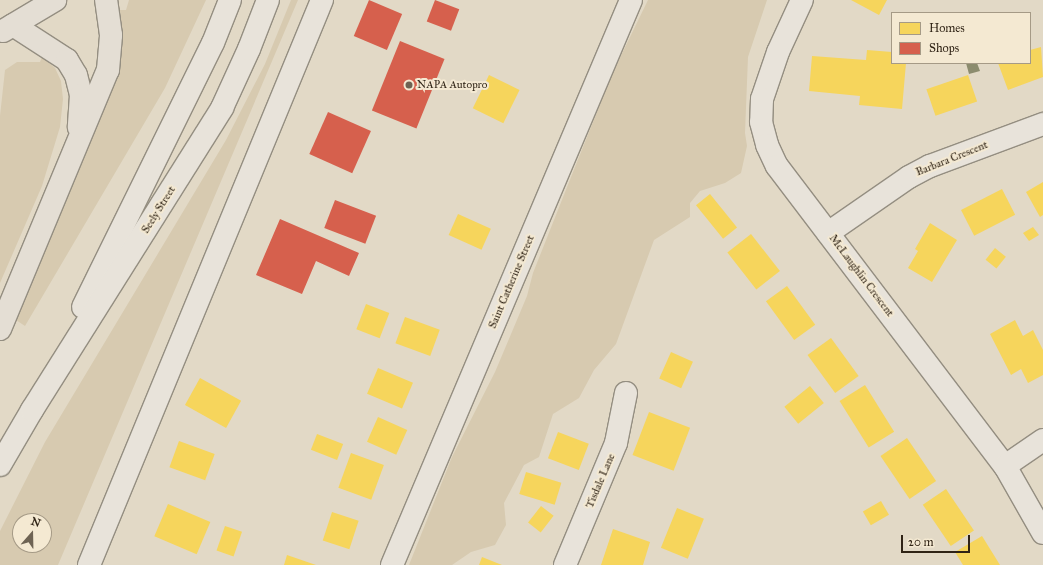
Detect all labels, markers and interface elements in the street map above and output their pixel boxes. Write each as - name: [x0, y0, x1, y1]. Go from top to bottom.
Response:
- legend: [891, 12, 1031, 64]
- text: Homes: [929, 21, 965, 35]
- text: Shops: [929, 41, 959, 55]
- place label: NAPA Autopro: [417, 78, 487, 92]
- marker: NAPA Autopro: [404, 80, 414, 90]
- street label: Barbara Crescent: [914, 139, 990, 179]
- street label: Seely Street: [139, 184, 179, 236]
- street label: McLaughlin Crescent: [826, 232, 896, 320]
- street label: Saint Catherine Street: [486, 233, 538, 331]
- street label: Tisdale Lane: [584, 452, 618, 510]
- north arrow: [12, 513, 52, 553]
- text: N: [29, 514, 43, 530]
- scale bar: [903, 527, 972, 553]
- text: 20 m: [908, 535, 934, 549]

